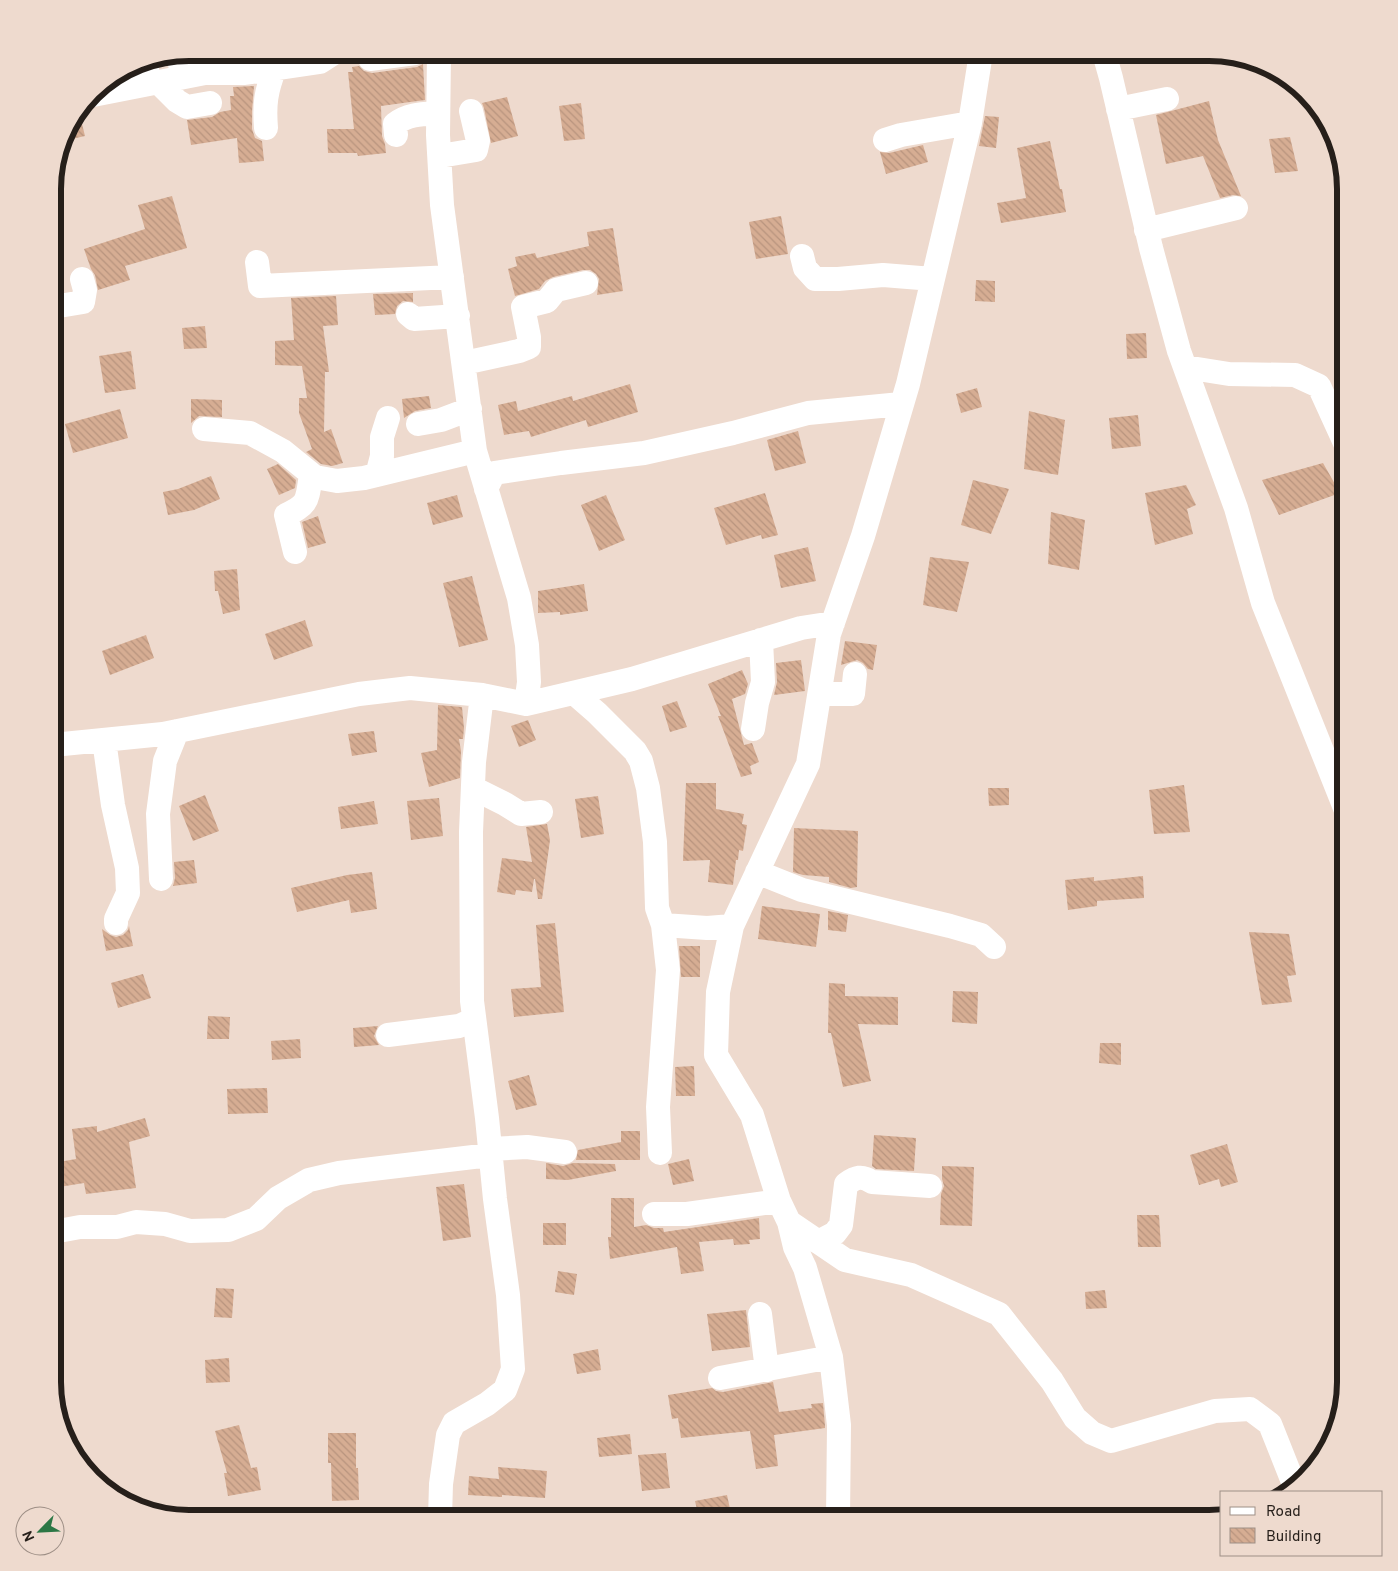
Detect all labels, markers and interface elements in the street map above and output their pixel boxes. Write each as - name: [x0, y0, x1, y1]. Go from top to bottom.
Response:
- legend: [1220, 1491, 1383, 1556]
- text: Road: [1266, 1503, 1301, 1522]
- north arrow: [15, 1506, 65, 1556]
- text: N: [20, 1528, 39, 1544]
- text: Building: [1266, 1528, 1321, 1547]

